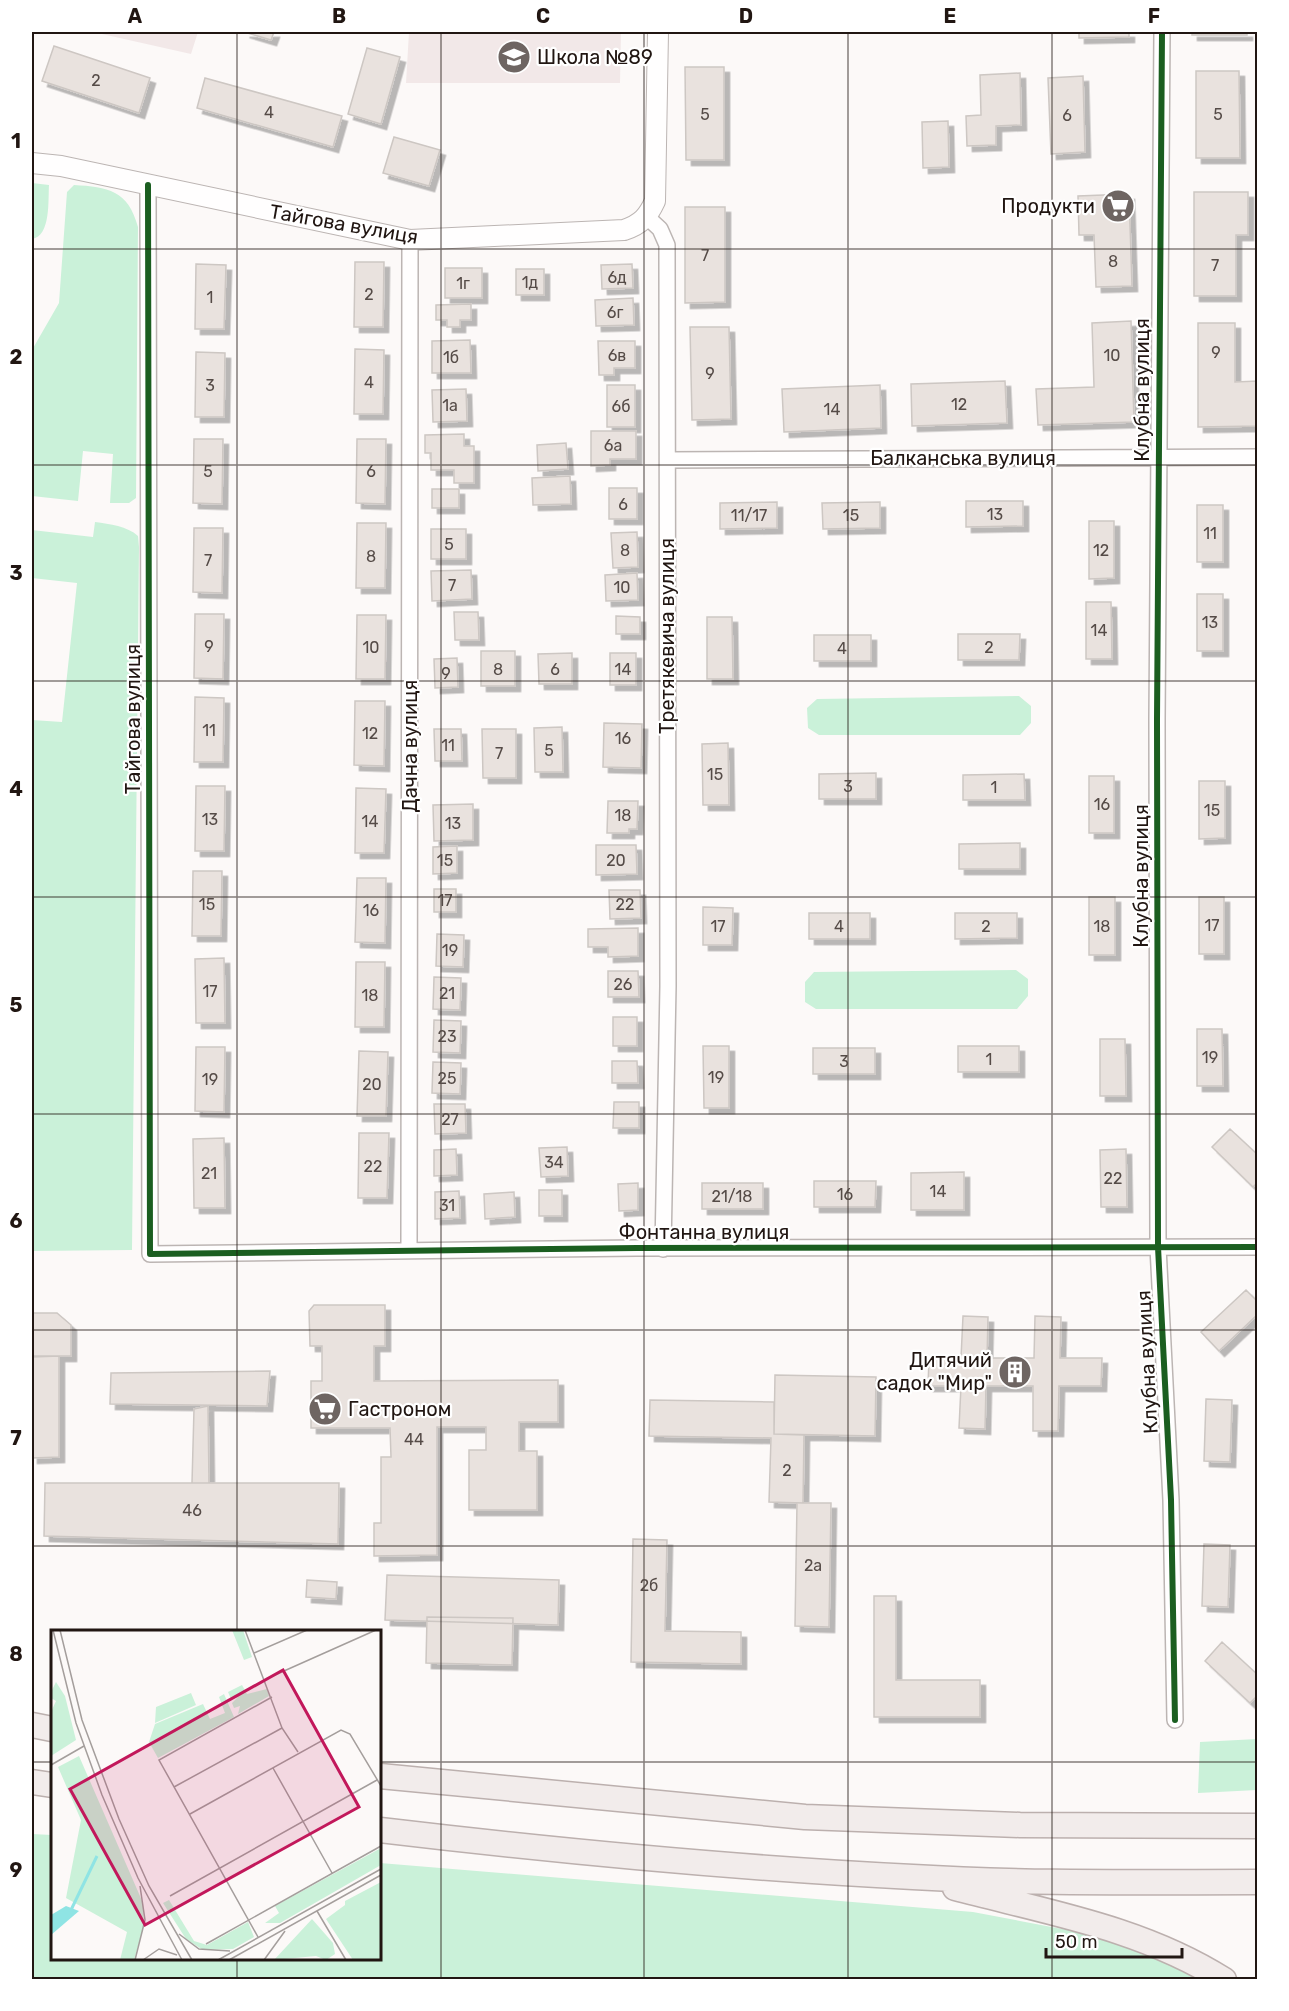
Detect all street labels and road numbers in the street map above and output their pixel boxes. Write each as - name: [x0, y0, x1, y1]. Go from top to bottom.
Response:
- street label: Тайгова вулиця: [268, 199, 420, 249]
- street label: Клубна вулиця: [1130, 318, 1154, 462]
- street label: Балканська вулиця: [870, 446, 1056, 470]
- street label: Третякевича вулиця: [655, 538, 679, 734]
- street label: Тайгова вулиця: [121, 644, 145, 794]
- street label: Дачна вулиця: [398, 680, 422, 812]
- street label: Клубна вулиця: [1129, 804, 1153, 948]
- street label: Фонтанна вулиця: [619, 1220, 789, 1244]
- street label: Клубна вулиця: [1131, 1290, 1163, 1434]

